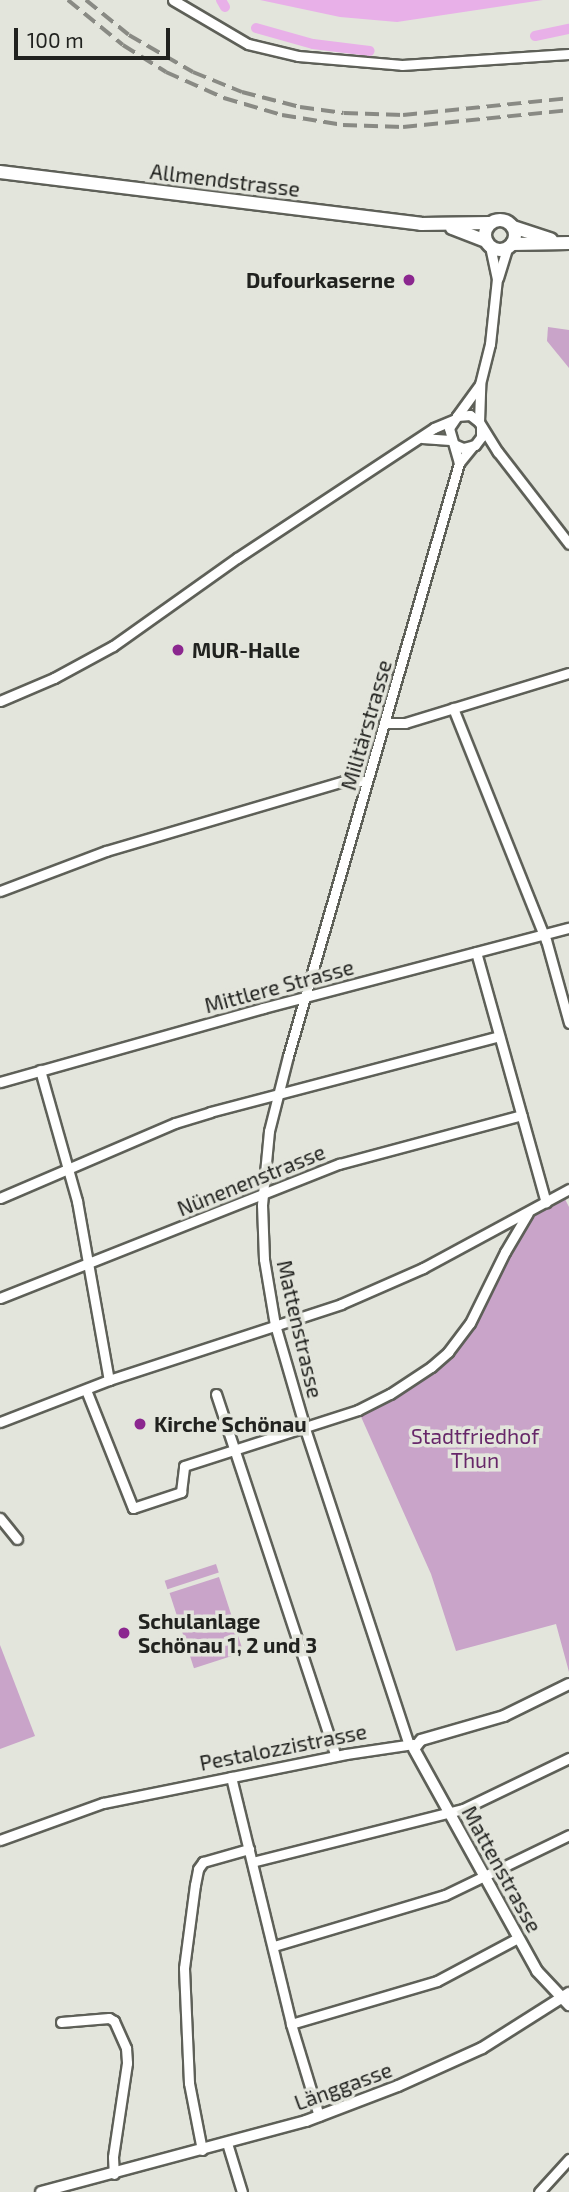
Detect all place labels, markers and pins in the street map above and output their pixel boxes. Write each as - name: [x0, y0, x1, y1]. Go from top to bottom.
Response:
- place label: Dufourkaserne: [246, 267, 395, 293]
- marker: Dufourkaserne: [401, 272, 417, 288]
- place label: MUR-Halle: [192, 637, 300, 663]
- marker: MUR-Halle: [170, 642, 186, 658]
- place label: Kirche Schönau: [154, 1411, 307, 1437]
- marker: Kirche Schönau: [132, 1416, 148, 1432]
- place label: Schulanlage Schönau 1, 2 und 3: [138, 1608, 317, 1658]
- marker: Schulanlage Schönau 1, 2 und 3: [116, 1625, 132, 1641]

